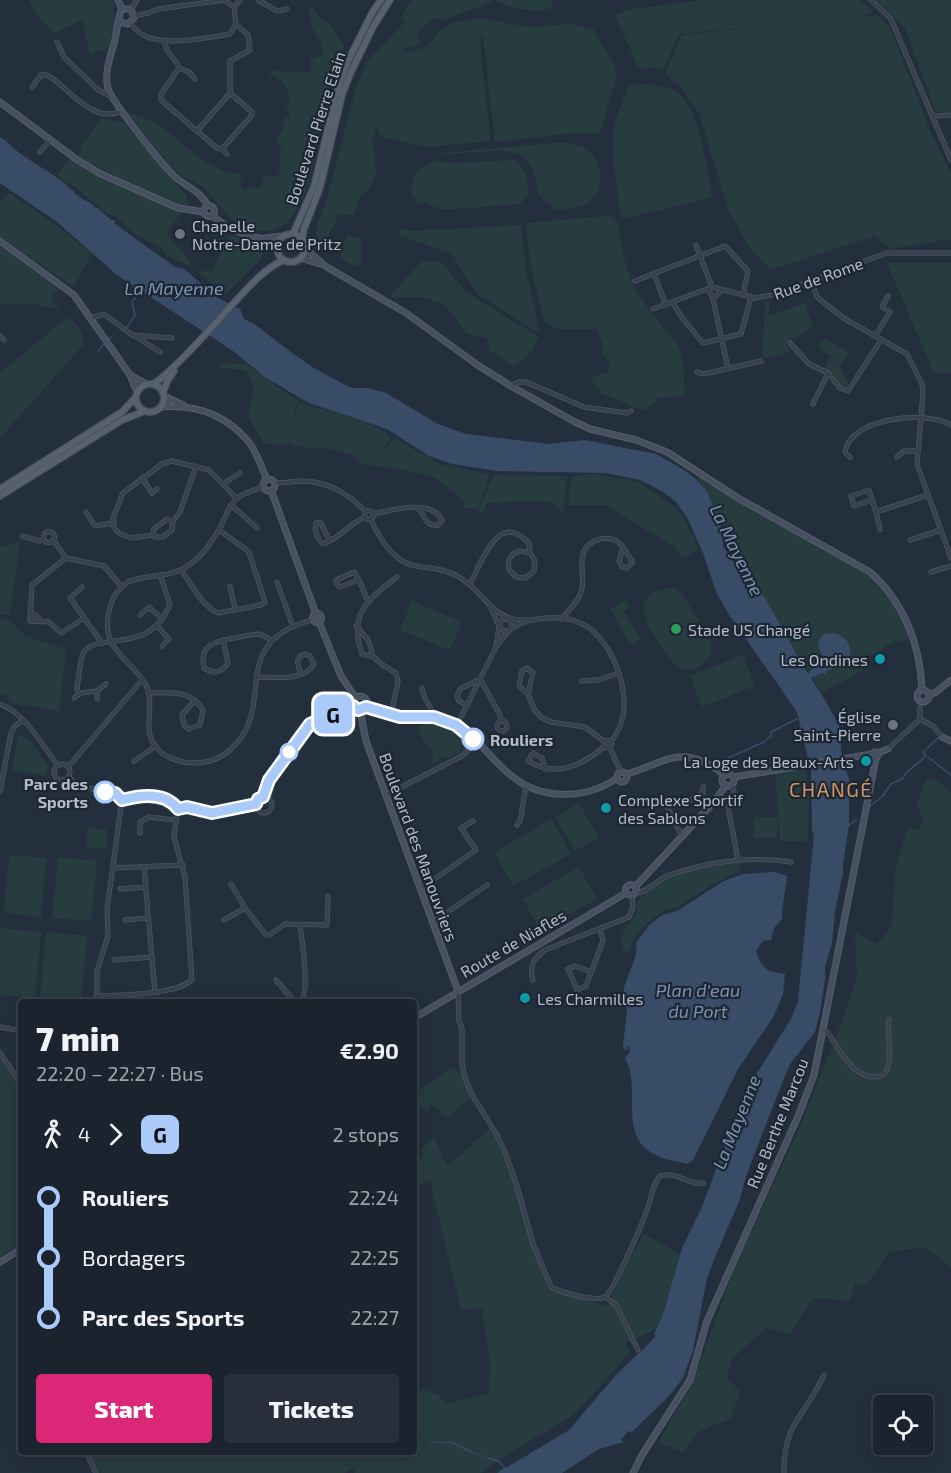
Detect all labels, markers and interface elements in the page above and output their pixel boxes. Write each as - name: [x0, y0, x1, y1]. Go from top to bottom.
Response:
- street label: Boulevard Pierre Elain: [281, 49, 349, 207]
- place label: Chapelle Notre-Dame de Pritz: [192, 216, 341, 253]
- marker: Chapelle Notre-Dame de Pritz: [173, 227, 187, 241]
- street label: Rue de Rome: [771, 253, 865, 303]
- water label: La Mayenne: [124, 277, 224, 299]
- water label: La Mayenne: [705, 501, 769, 600]
- place label: Stade US Changé: [688, 620, 810, 639]
- marker: Stade US Changé: [669, 622, 683, 636]
- place label: Les Ondines: [780, 650, 868, 669]
- marker: Les Ondines: [873, 652, 887, 666]
- line badge: G: [314, 694, 352, 734]
- text: G: [326, 702, 340, 727]
- place label: Église Saint-Pierre: [794, 707, 881, 744]
- marker: Église Saint-Pierre: [886, 718, 900, 732]
- marker: Rouliers: [462, 728, 484, 750]
- place label: Rouliers: [490, 730, 553, 749]
- unlabelled marker: [280, 743, 298, 761]
- street label: Boulevard des Manouvriers: [376, 750, 462, 944]
- place label: La Loge des Beaux-Arts: [683, 752, 854, 771]
- marker: La Loge des Beaux-Arts: [859, 754, 873, 768]
- place label: Parc des Sports: [24, 774, 88, 811]
- district label: CHANGÉ: [789, 777, 873, 801]
- marker: Parc des Sports: [94, 781, 116, 803]
- place label: Complexe Sportif des Sablons: [618, 790, 744, 827]
- marker: Complexe Sportif des Sablons: [599, 801, 613, 815]
- street label: Route de Niafles: [457, 905, 569, 981]
- water label: Plan d'eau du Port: [656, 979, 740, 1022]
- place label: Les Charmilles: [537, 989, 643, 1008]
- marker: Les Charmilles: [518, 991, 532, 1005]
- text: 7 min: [36, 1018, 120, 1058]
- text: €2.90: [340, 1037, 399, 1063]
- street label: Rue Berthe Marcou: [742, 1055, 812, 1191]
- text: 22:20 – 22:27 · Bus: [36, 1061, 204, 1085]
- water label: La Mayenne: [707, 1072, 765, 1172]
- icon: walk: [36, 1118, 69, 1151]
- icon: forward: [99, 1118, 132, 1151]
- text: 4: [78, 1122, 90, 1146]
- text: G: [153, 1122, 167, 1147]
- text: 2 stops: [332, 1122, 399, 1146]
- text: Rouliers: [82, 1184, 169, 1210]
- text: 22:24: [348, 1185, 399, 1209]
- text: Bordagers: [82, 1244, 185, 1270]
- text: 22:25: [350, 1245, 399, 1269]
- text: Parc des Sports: [82, 1304, 244, 1330]
- text: 22:27: [350, 1305, 399, 1329]
- button: Start: [36, 1374, 212, 1443]
- button: Tickets: [224, 1374, 399, 1443]
- map controls: [873, 1395, 933, 1455]
- button: locate: [873, 1395, 933, 1455]

